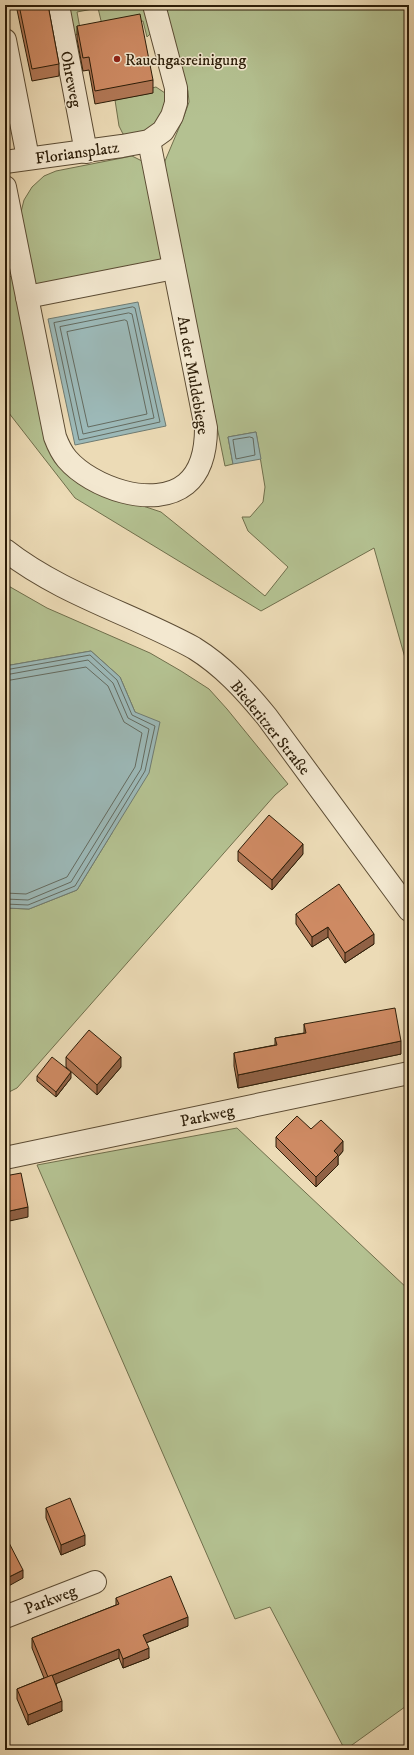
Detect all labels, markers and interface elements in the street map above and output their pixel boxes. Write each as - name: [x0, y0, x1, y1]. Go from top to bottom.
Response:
- street label: Ohreweg: [56, 49, 86, 109]
- place label: Rauchgasreinigung: [125, 50, 246, 70]
- marker: Rauchgasreinigung: [112, 54, 122, 64]
- street label: Floriansplatz: [34, 137, 120, 169]
- street label: An der Muldebiege: [173, 314, 213, 436]
- street label: Biederitzer Straße: [226, 676, 315, 779]
- street label: Parkweg: [178, 1100, 236, 1131]
- street label: Parkweg: [21, 1581, 80, 1619]

